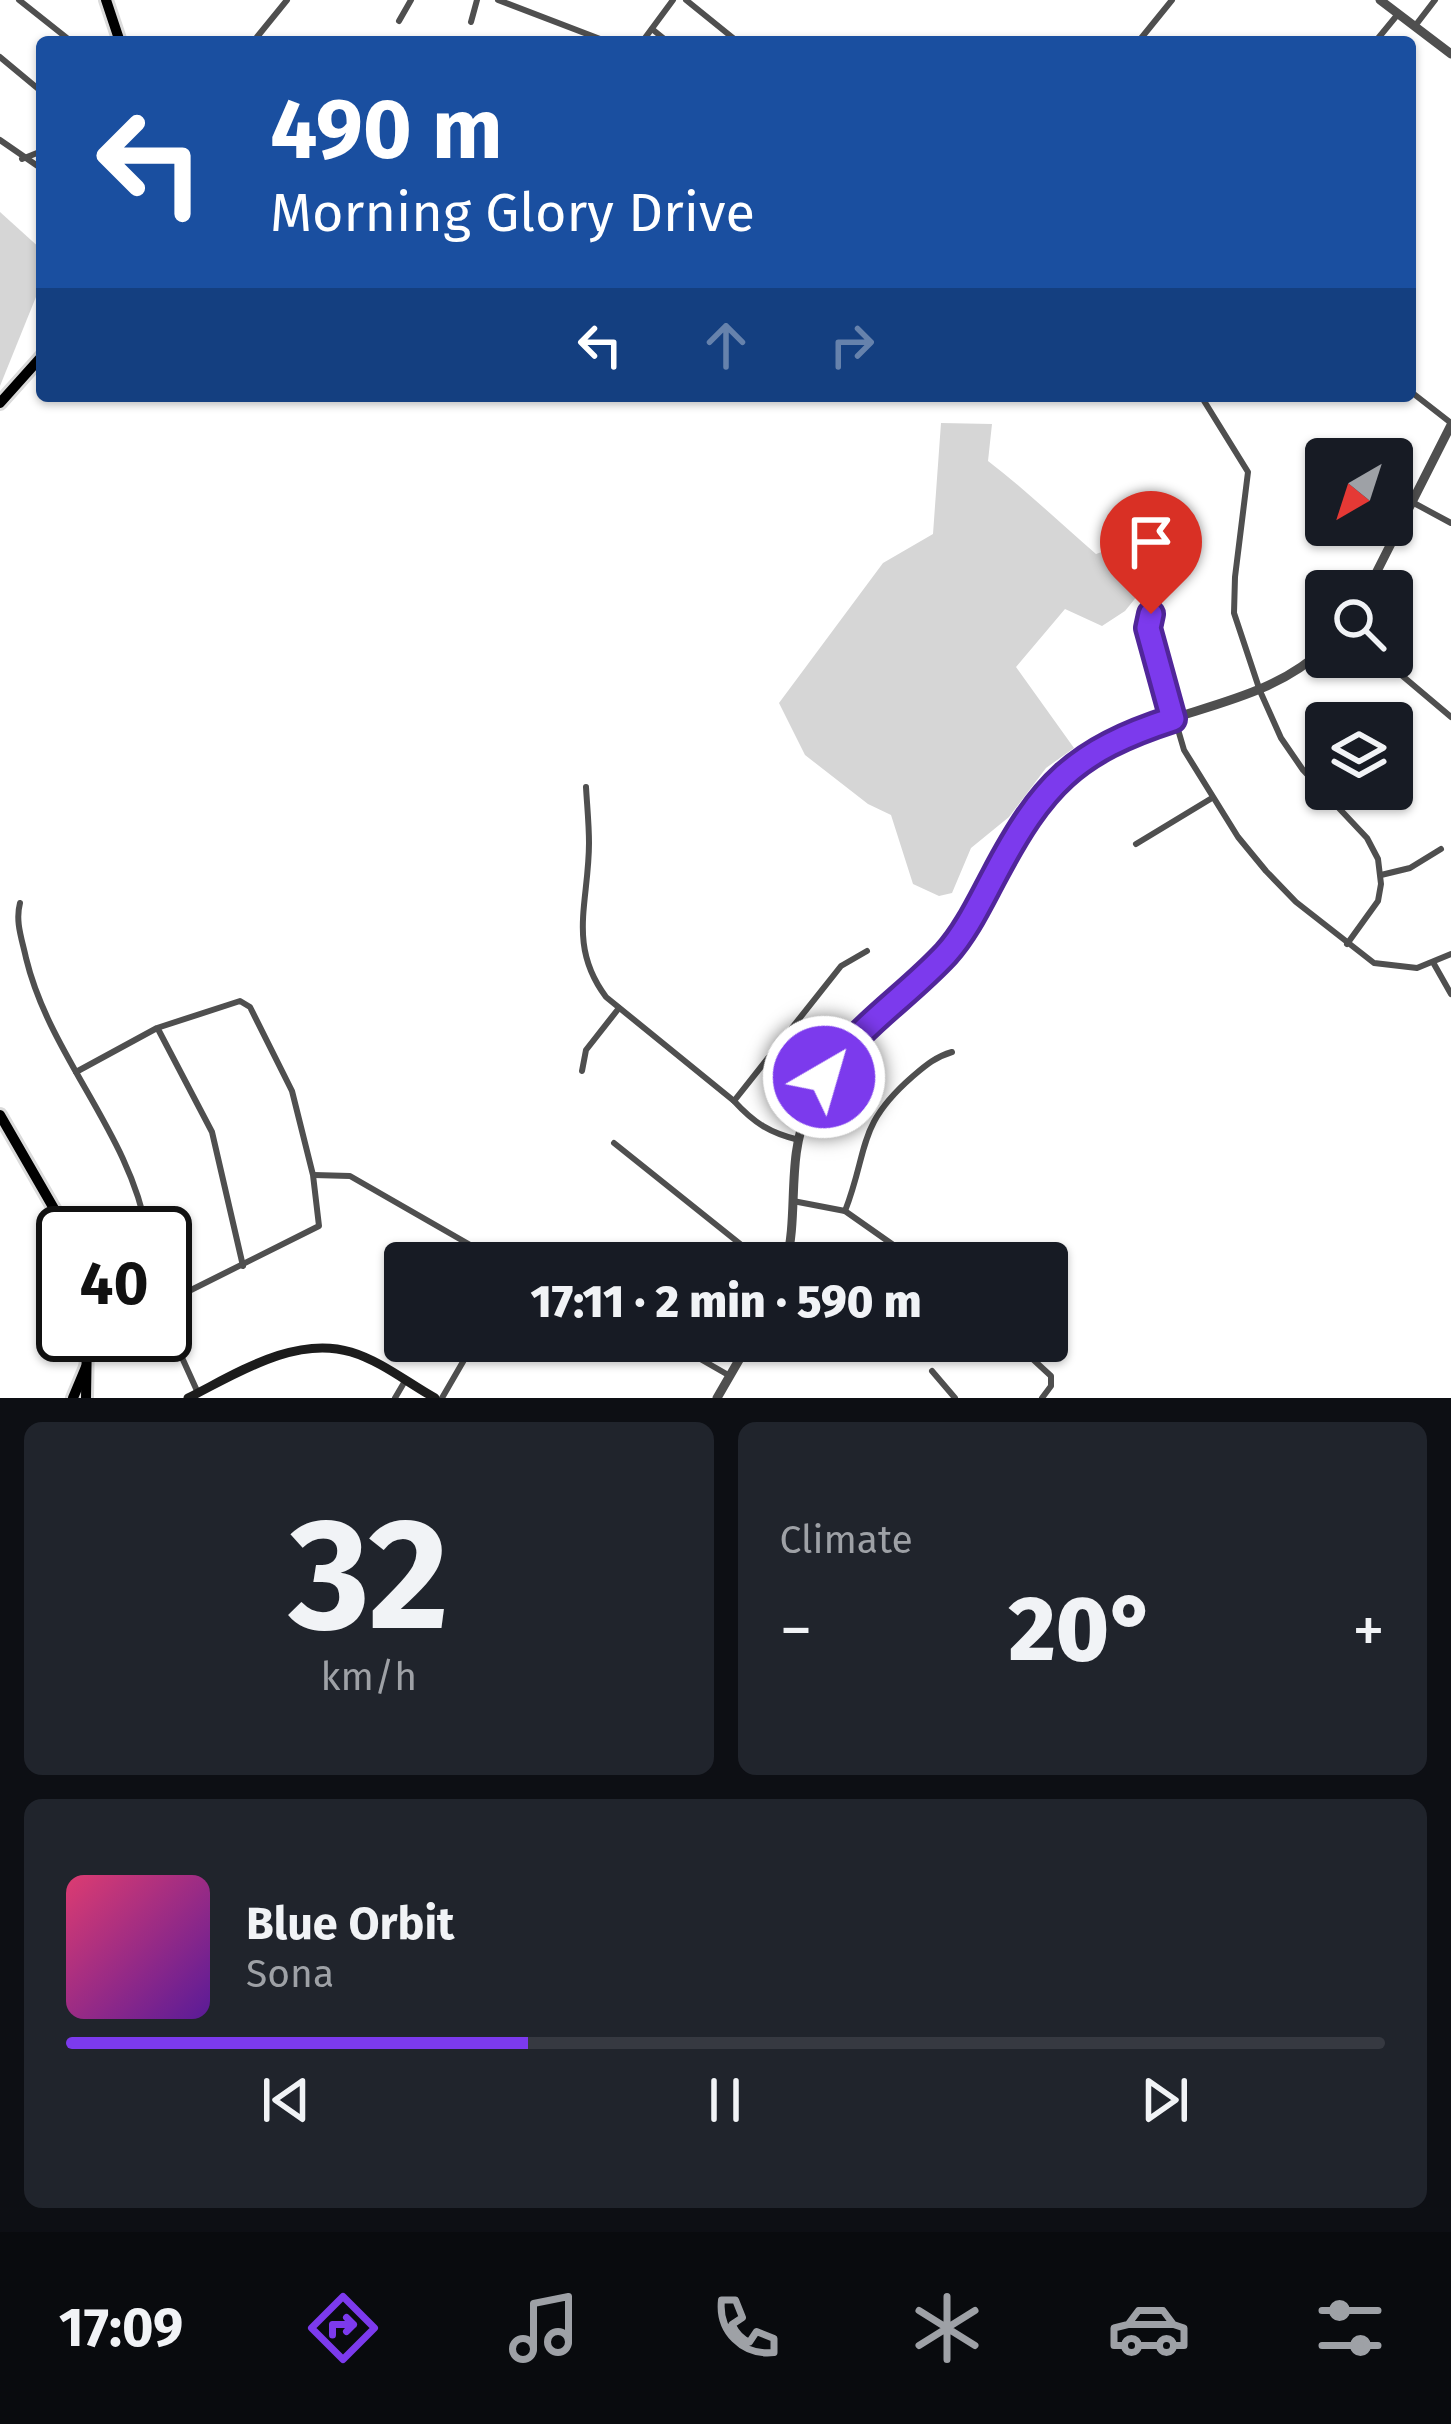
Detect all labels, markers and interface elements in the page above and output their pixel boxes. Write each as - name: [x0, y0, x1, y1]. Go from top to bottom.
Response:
- text: 490 m: [270, 79, 503, 180]
- icon: left: [72, 84, 228, 240]
- text: Morning Glory Drive: [270, 181, 755, 245]
- icon: left: [567, 312, 633, 378]
- icon: ahead: [693, 312, 759, 378]
- icon: right: [819, 312, 885, 378]
- north arrow: [1305, 438, 1413, 546]
- map controls: [1305, 438, 1413, 810]
- pin: [1100, 491, 1202, 614]
- icon: arrive: [1118, 509, 1184, 575]
- button: search: [1305, 570, 1413, 678]
- button: layers: [1305, 702, 1413, 810]
- position arrow: [761, 1014, 887, 1140]
- speed limit sign: 40: [36, 1206, 192, 1362]
- text: 17:11 · 2 min · 590 m: [530, 1275, 922, 1329]
- text: 32: [289, 1482, 449, 1669]
- text: Climate: [780, 1517, 913, 1563]
- text: 20°: [1009, 1576, 1156, 1684]
- text: −: [780, 1591, 813, 1670]
- text: +: [1352, 1591, 1385, 1670]
- text: km/h: [320, 1654, 417, 1700]
- text: Blue Orbit: [246, 1897, 454, 1951]
- text: Sona: [246, 1951, 334, 1997]
- icon: previous: [253, 2067, 319, 2133]
- icon: pause: [692, 2067, 758, 2133]
- icon: next: [1132, 2067, 1198, 2133]
- icon: directions: [301, 2286, 385, 2370]
- icon: music: [502, 2286, 586, 2370]
- icon: phone: [704, 2286, 788, 2370]
- icon: climate: [905, 2286, 989, 2370]
- icon: car: [1107, 2286, 1191, 2370]
- icon: filters: [1308, 2286, 1392, 2370]
- text: 17:09: [59, 2296, 183, 2360]

